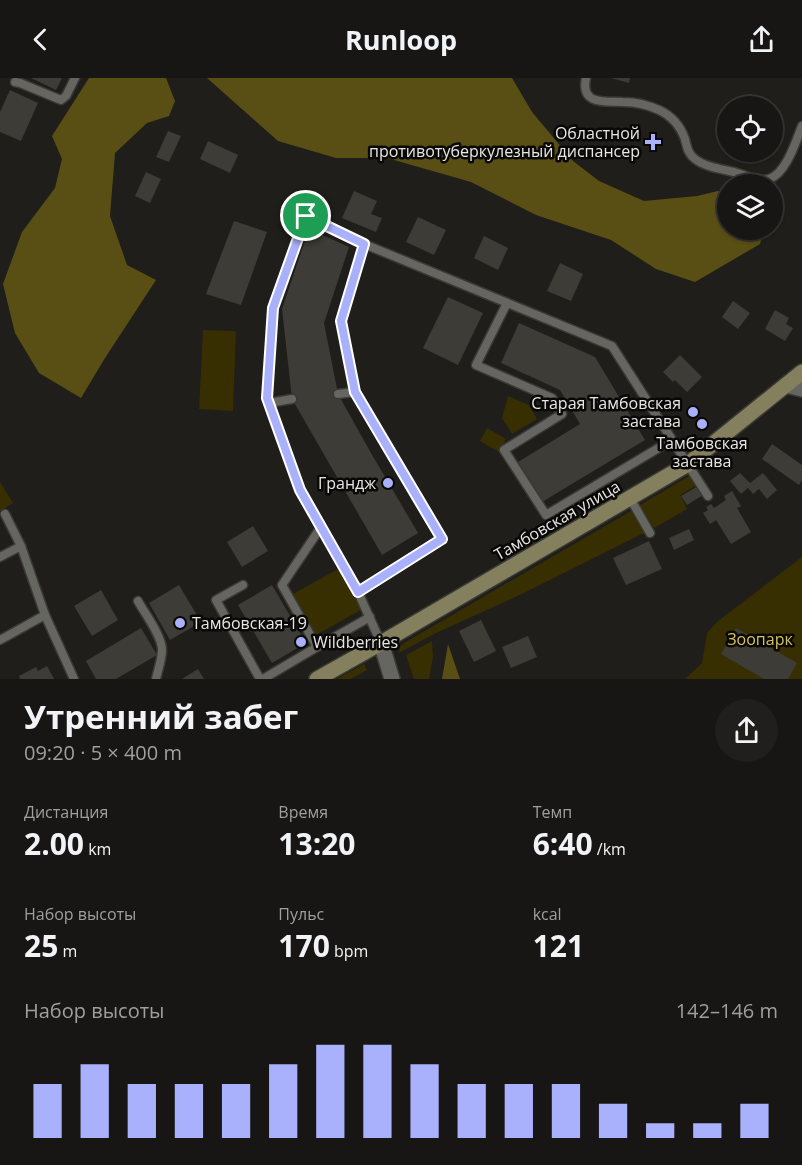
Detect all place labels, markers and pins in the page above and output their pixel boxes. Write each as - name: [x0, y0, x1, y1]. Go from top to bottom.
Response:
- place label: Областной противотуберкулезный диспансер: [369, 122, 640, 162]
- marker: Областной противотуберкулезный диспансер: [644, 133, 662, 151]
- pin: [280, 190, 331, 241]
- place label: Старая Тамбовская застава: [531, 392, 681, 432]
- marker: Старая Тамбовская застава: [686, 405, 700, 419]
- marker: Тамбовская застава: [695, 417, 709, 431]
- place label: Тамбовская застава: [656, 432, 748, 472]
- place label: Грандж: [318, 472, 376, 494]
- marker: Грандж: [381, 476, 395, 490]
- place label: Тамбовская-19: [192, 612, 307, 634]
- marker: Тамбовская-19: [173, 616, 187, 630]
- place label: Wildberries: [313, 631, 398, 653]
- marker: Wildberries: [294, 635, 308, 649]

